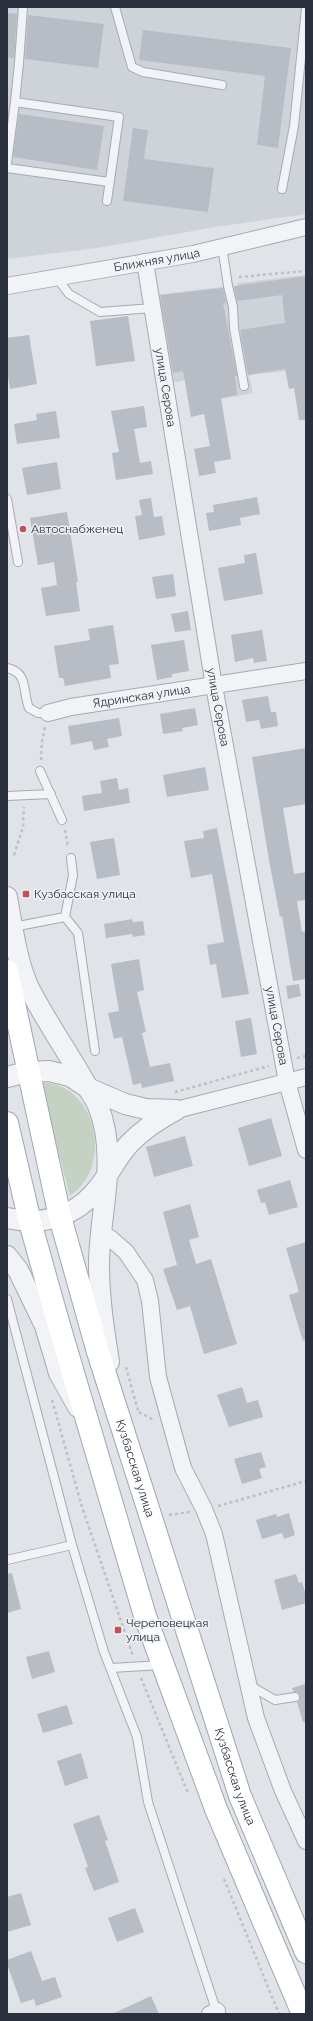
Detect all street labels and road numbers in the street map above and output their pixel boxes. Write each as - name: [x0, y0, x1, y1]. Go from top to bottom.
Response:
- street label: Ближняя улица: [113, 246, 201, 275]
- street label: улица Серова: [152, 347, 179, 428]
- street label: улица Серова: [204, 667, 232, 748]
- street label: Ядринская улица: [92, 682, 191, 711]
- street label: улица Серова: [262, 985, 291, 1066]
- street label: Кузбасская улица: [113, 1418, 157, 1519]
- street label: Кузбасская улица: [212, 1726, 258, 1827]

